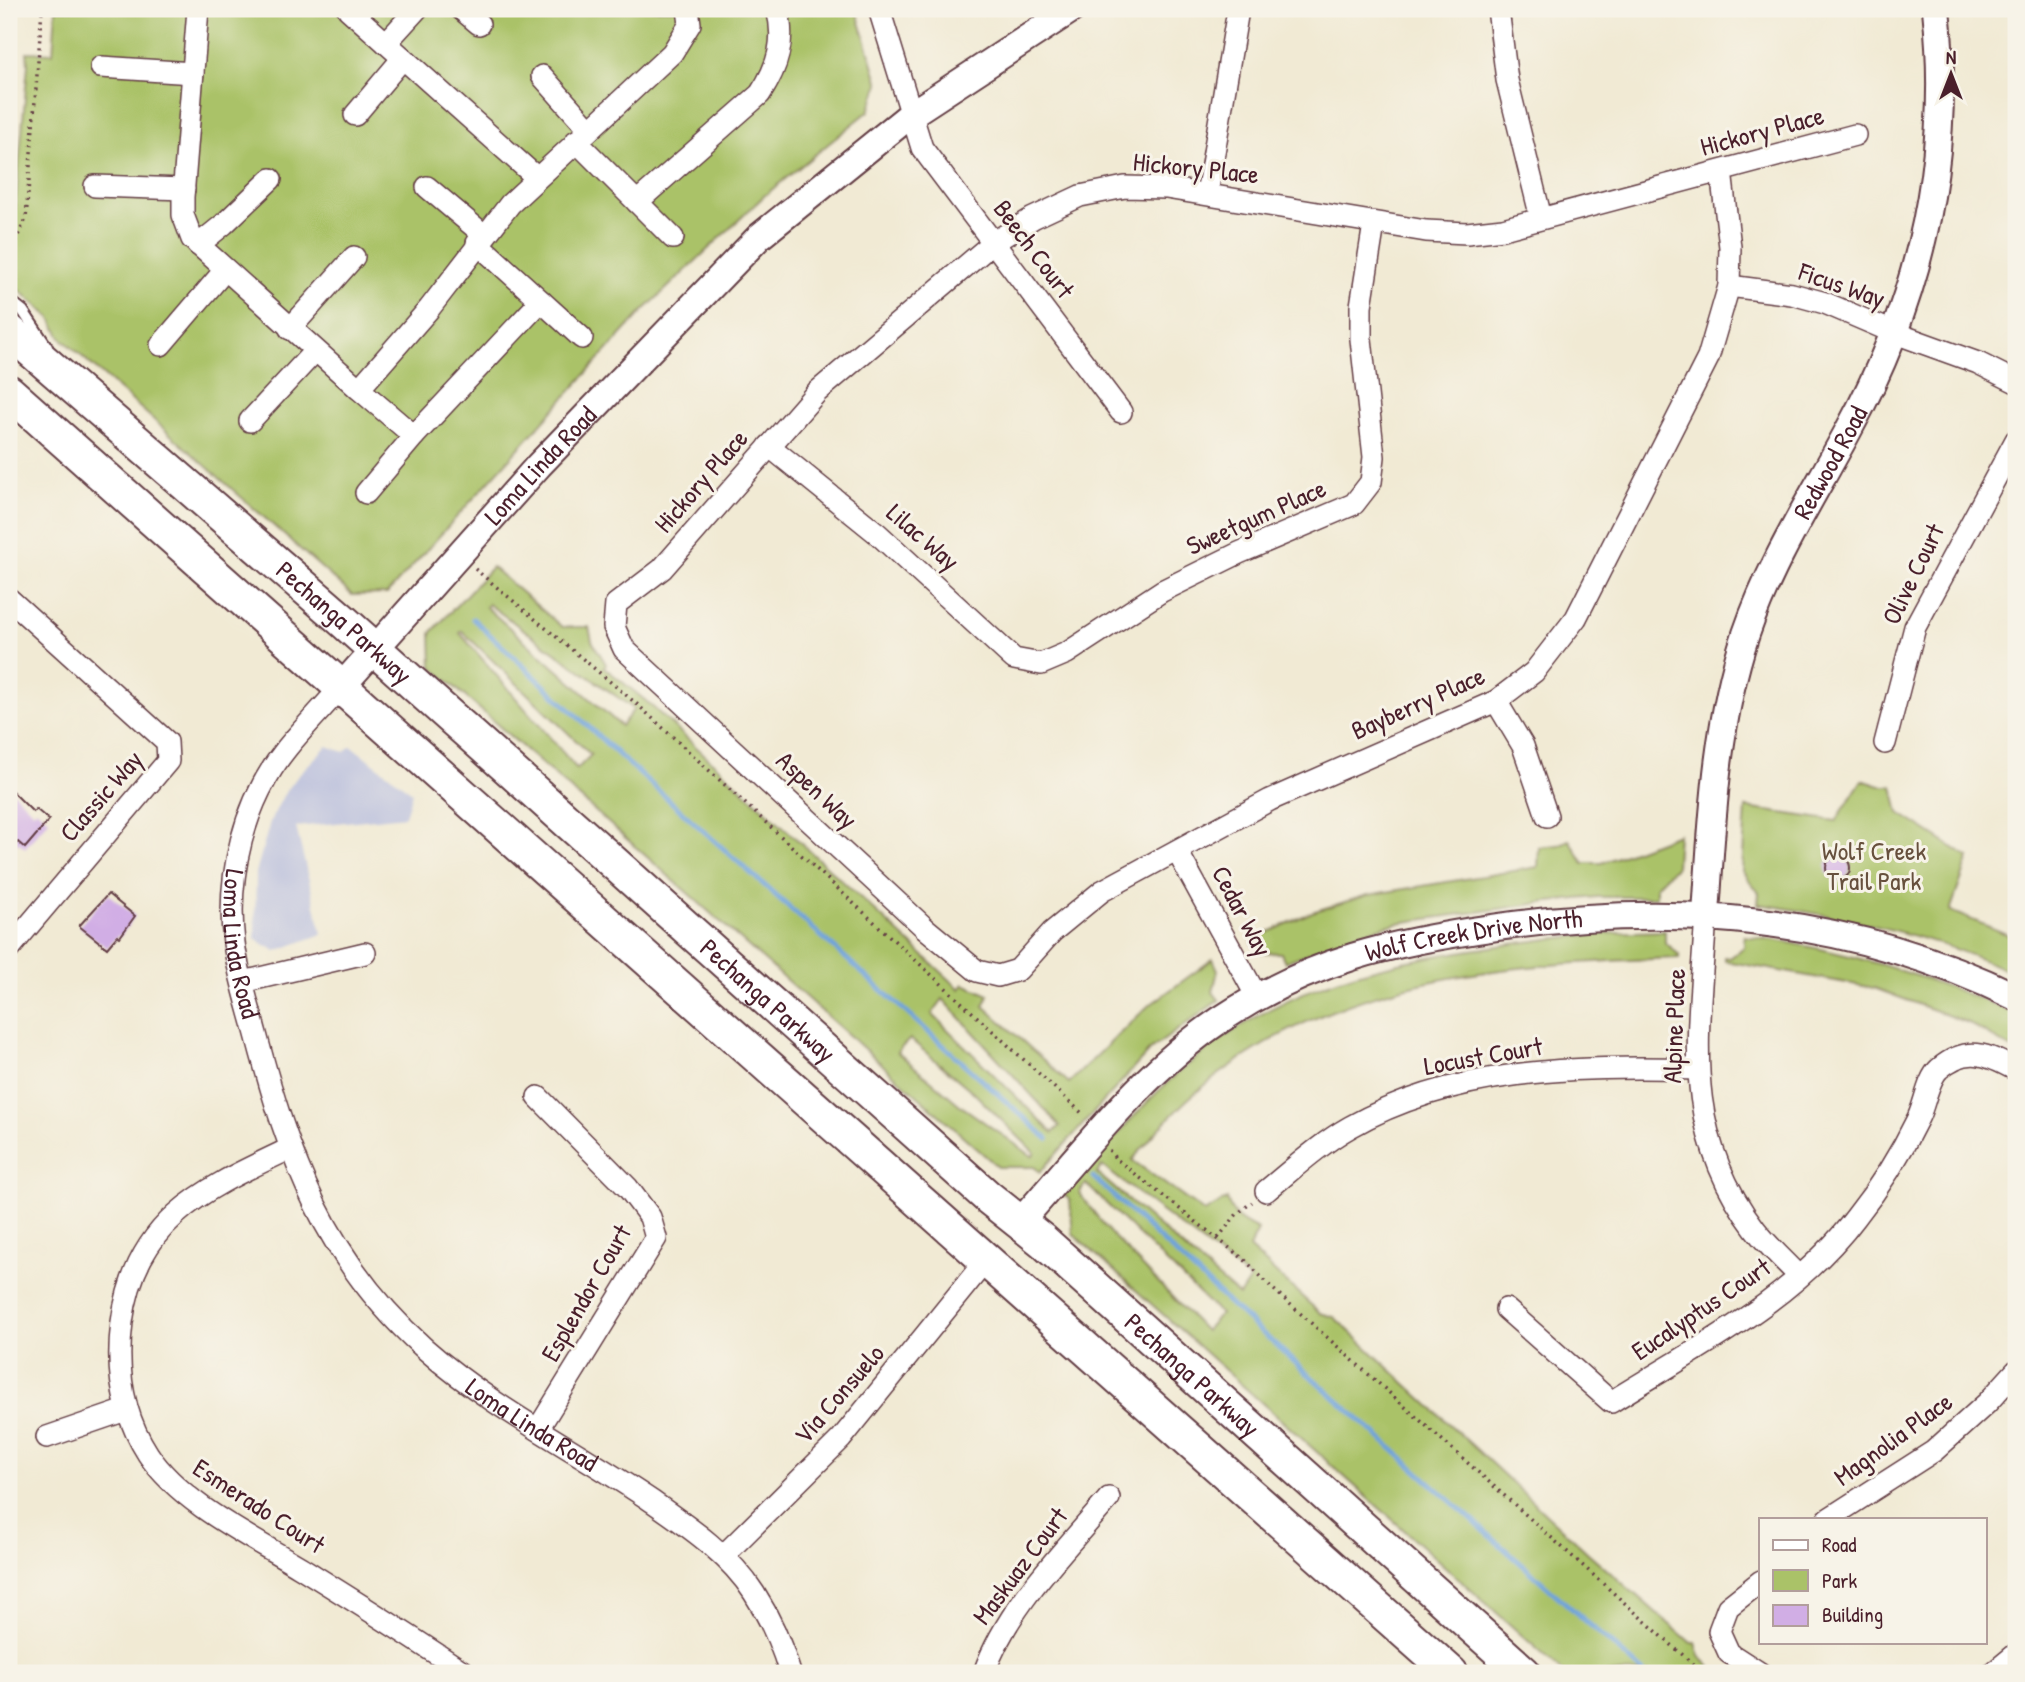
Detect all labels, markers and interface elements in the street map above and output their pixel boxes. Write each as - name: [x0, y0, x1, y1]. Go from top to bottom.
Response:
- north arrow: [1916, 38, 1986, 108]
- text: N: [1946, 44, 1956, 70]
- street label: Hickory Place: [1696, 97, 1827, 164]
- street label: Hickory Place: [1131, 143, 1261, 192]
- street label: Beech Court: [986, 192, 1084, 306]
- street label: Ficus Way: [1793, 253, 1890, 316]
- street label: Loma Linda Road: [476, 398, 604, 532]
- street label: Redwood Road: [1784, 400, 1875, 525]
- street label: Hickory Place: [646, 421, 755, 540]
- street label: Sweetgum Place: [1180, 470, 1331, 563]
- street label: Lilac Way: [879, 495, 967, 578]
- street label: Olive Court: [1873, 517, 1952, 630]
- street label: Pechanga Parkway: [269, 553, 420, 691]
- street label: Bayberry Place: [1346, 658, 1490, 748]
- street label: Classic Way: [51, 742, 150, 849]
- street label: Aspen Way: [769, 743, 866, 836]
- park label: Wolf Creek Trail Park: [1822, 833, 1926, 898]
- street label: Cedar Way: [1204, 859, 1281, 962]
- street label: Loma Linda Road: [215, 867, 269, 1022]
- street label: Wolf Creek Drive North: [1361, 900, 1584, 969]
- street label: Pechanga Parkway: [693, 930, 843, 1070]
- street label: Alpine Place: [1654, 968, 1693, 1084]
- street label: Locust Court: [1421, 1028, 1546, 1083]
- street label: Esplendor Court: [532, 1217, 639, 1367]
- street label: Eucalyptus Court: [1624, 1249, 1778, 1368]
- street label: Pechanga Parkway: [1117, 1305, 1268, 1445]
- street label: Via Consuelo: [786, 1336, 892, 1451]
- street label: Loma Linda Road: [459, 1369, 605, 1479]
- street label: Magnolia Place: [1826, 1384, 1959, 1493]
- street label: Esmerado Court: [187, 1450, 333, 1562]
- street label: Maskuaz Court: [964, 1499, 1076, 1631]
- legend: [1759, 1518, 1986, 1644]
- text: Road: [1822, 1530, 1856, 1559]
- text: Park: [1822, 1566, 1857, 1595]
- text: Building: [1822, 1600, 1883, 1629]

